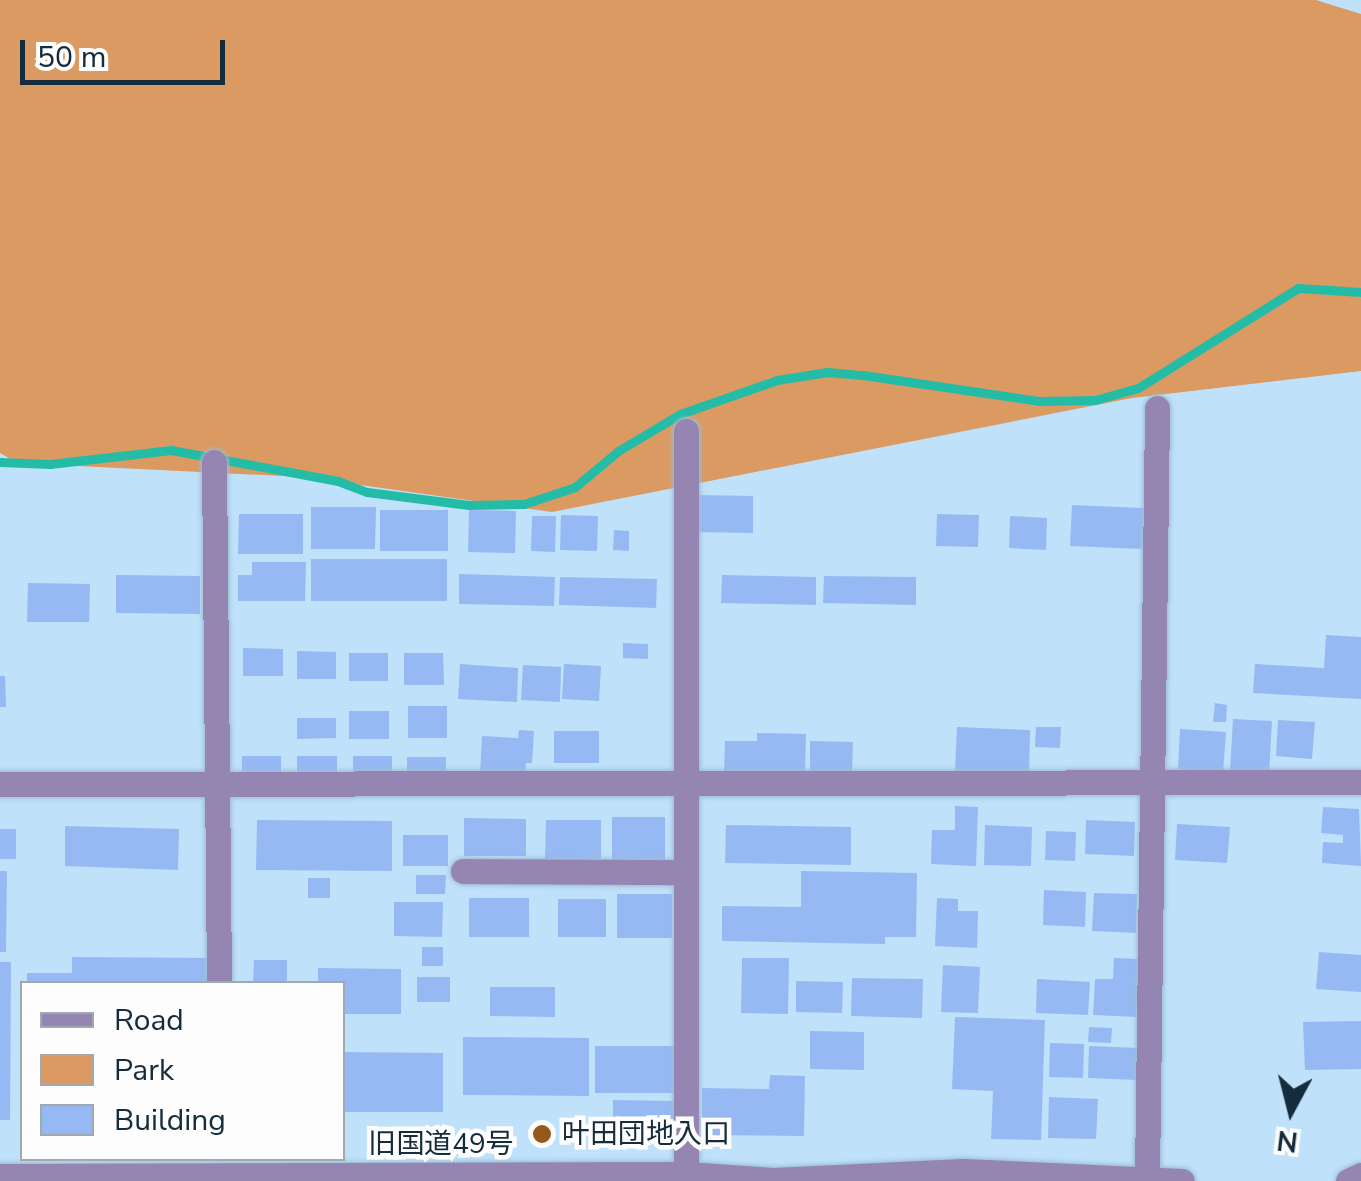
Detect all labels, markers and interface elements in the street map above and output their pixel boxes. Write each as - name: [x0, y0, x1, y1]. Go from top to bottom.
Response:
- scale bar: [25, 20, 230, 82]
- text: 50 m: [37, 37, 106, 78]
- legend: [20, 981, 345, 1161]
- text: Road: [114, 1000, 184, 1041]
- text: Park: [114, 1050, 174, 1091]
- north arrow: [1241, 1061, 1341, 1161]
- text: Building: [114, 1100, 226, 1141]
- place label: 叶田団地入口: [562, 1117, 730, 1151]
- text: N: [1275, 1121, 1300, 1161]
- marker: 叶田団地入口: [531, 1123, 553, 1145]
- street label: 旧国道49号: [368, 1127, 514, 1161]

